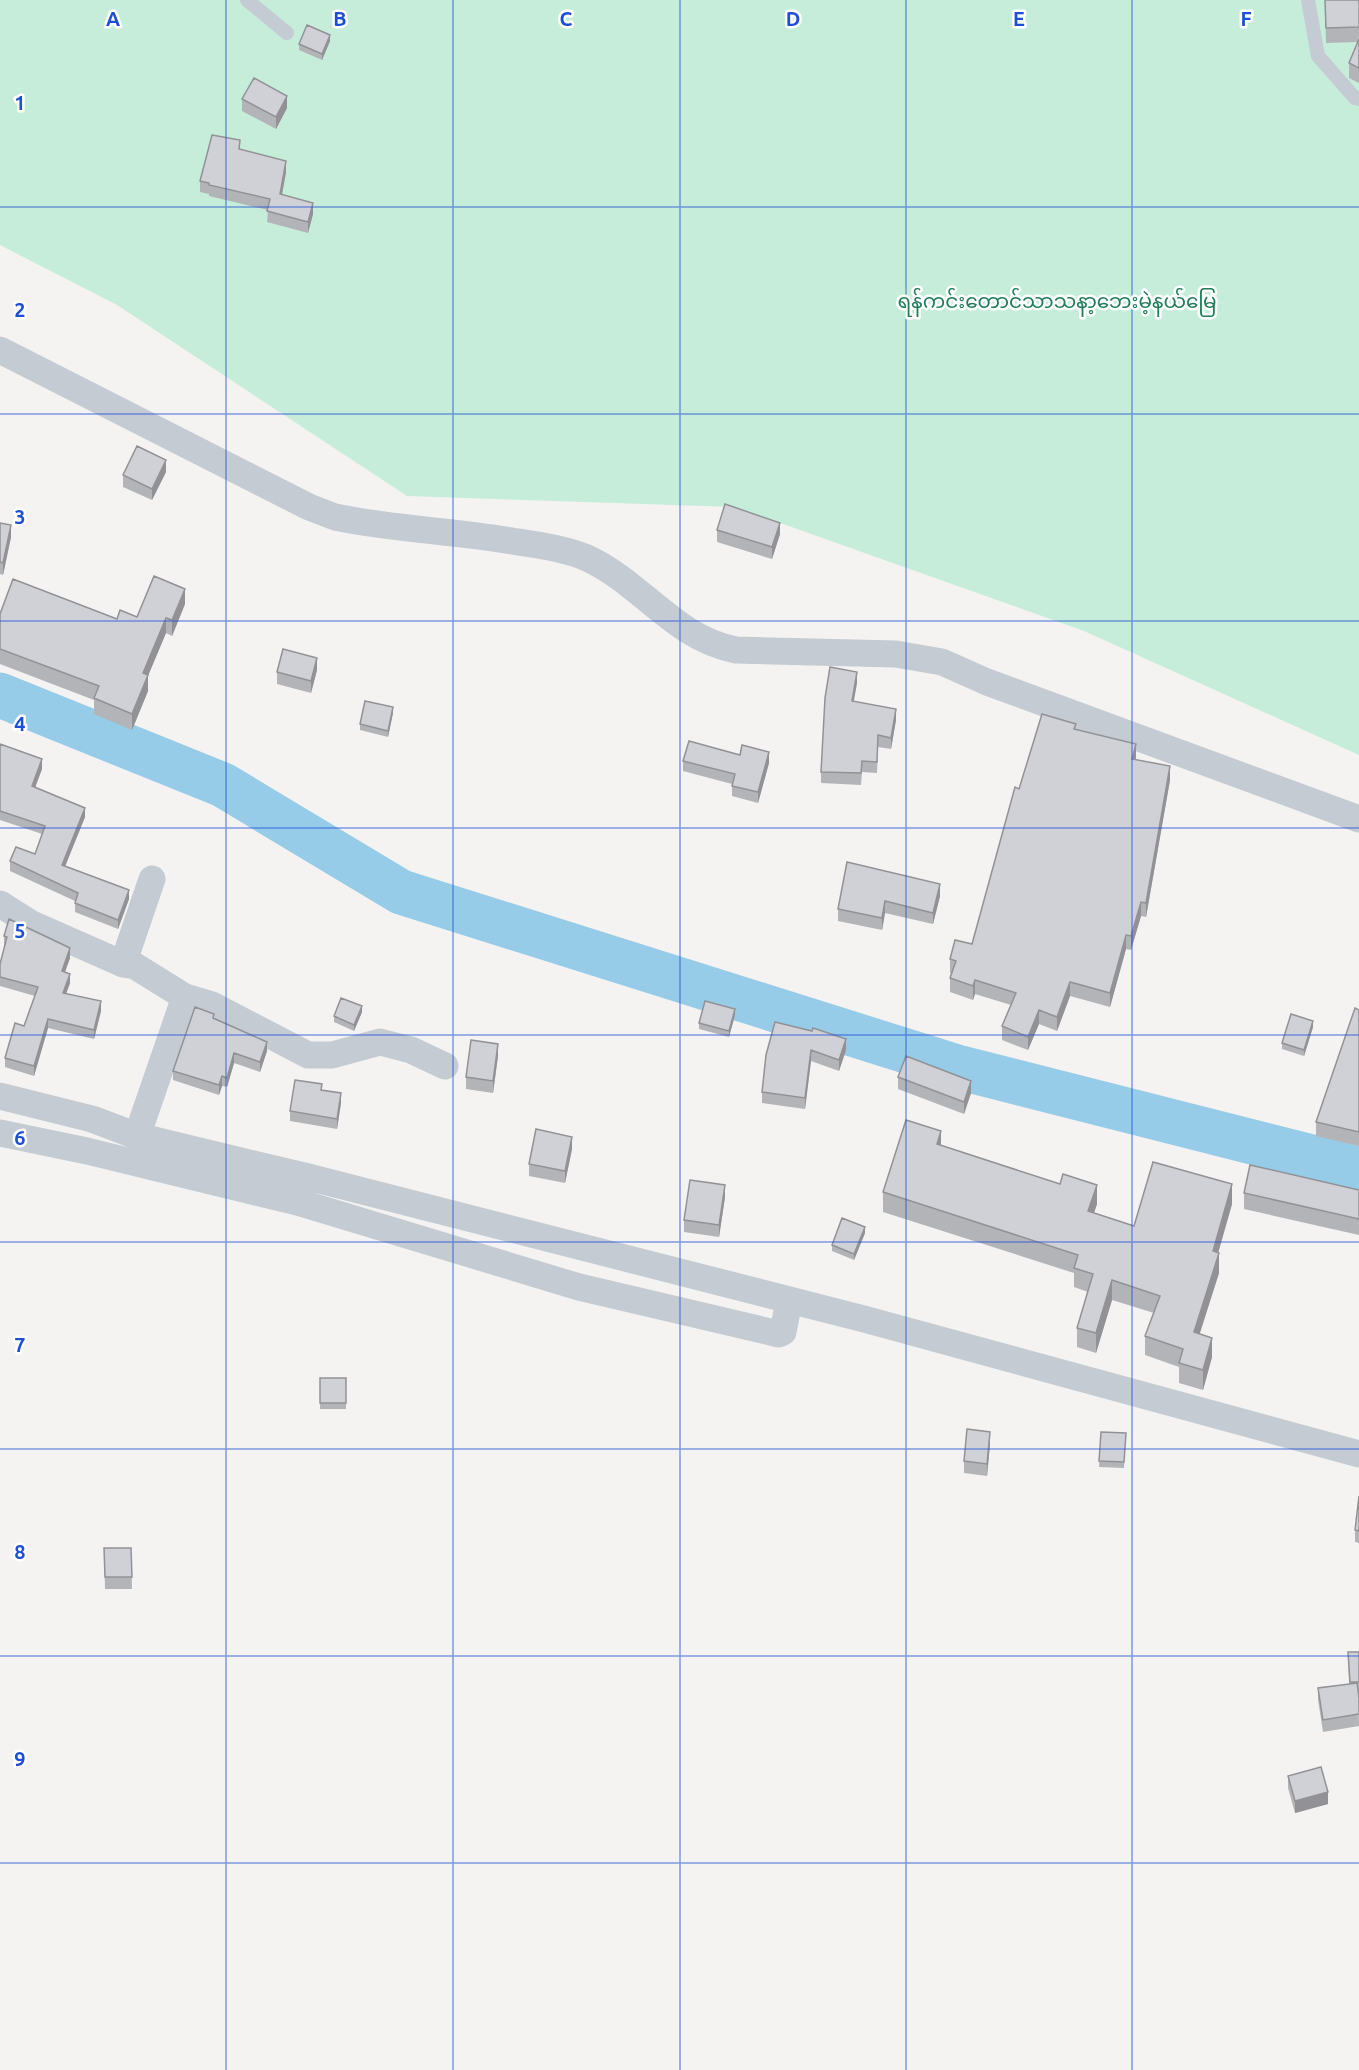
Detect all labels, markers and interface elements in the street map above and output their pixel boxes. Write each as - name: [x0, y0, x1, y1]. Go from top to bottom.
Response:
- text: A: [106, 7, 120, 30]
- text: B: [333, 7, 347, 30]
- text: C: [560, 7, 573, 30]
- text: D: [786, 7, 800, 30]
- text: E: [1013, 7, 1025, 30]
- text: F: [1240, 7, 1252, 30]
- text: 1: [14, 91, 26, 114]
- park label: ရန်ကင်းတောင်သာသနာ့ဘေးမဲ့နယ်မြေ: [898, 287, 1216, 317]
- text: 2: [14, 298, 26, 321]
- text: 3: [14, 505, 26, 528]
- text: 4: [14, 712, 26, 735]
- text: 5: [14, 919, 26, 942]
- text: 6: [14, 1126, 26, 1149]
- text: 7: [14, 1333, 26, 1356]
- text: 8: [14, 1540, 26, 1563]
- text: 9: [14, 1747, 26, 1770]

